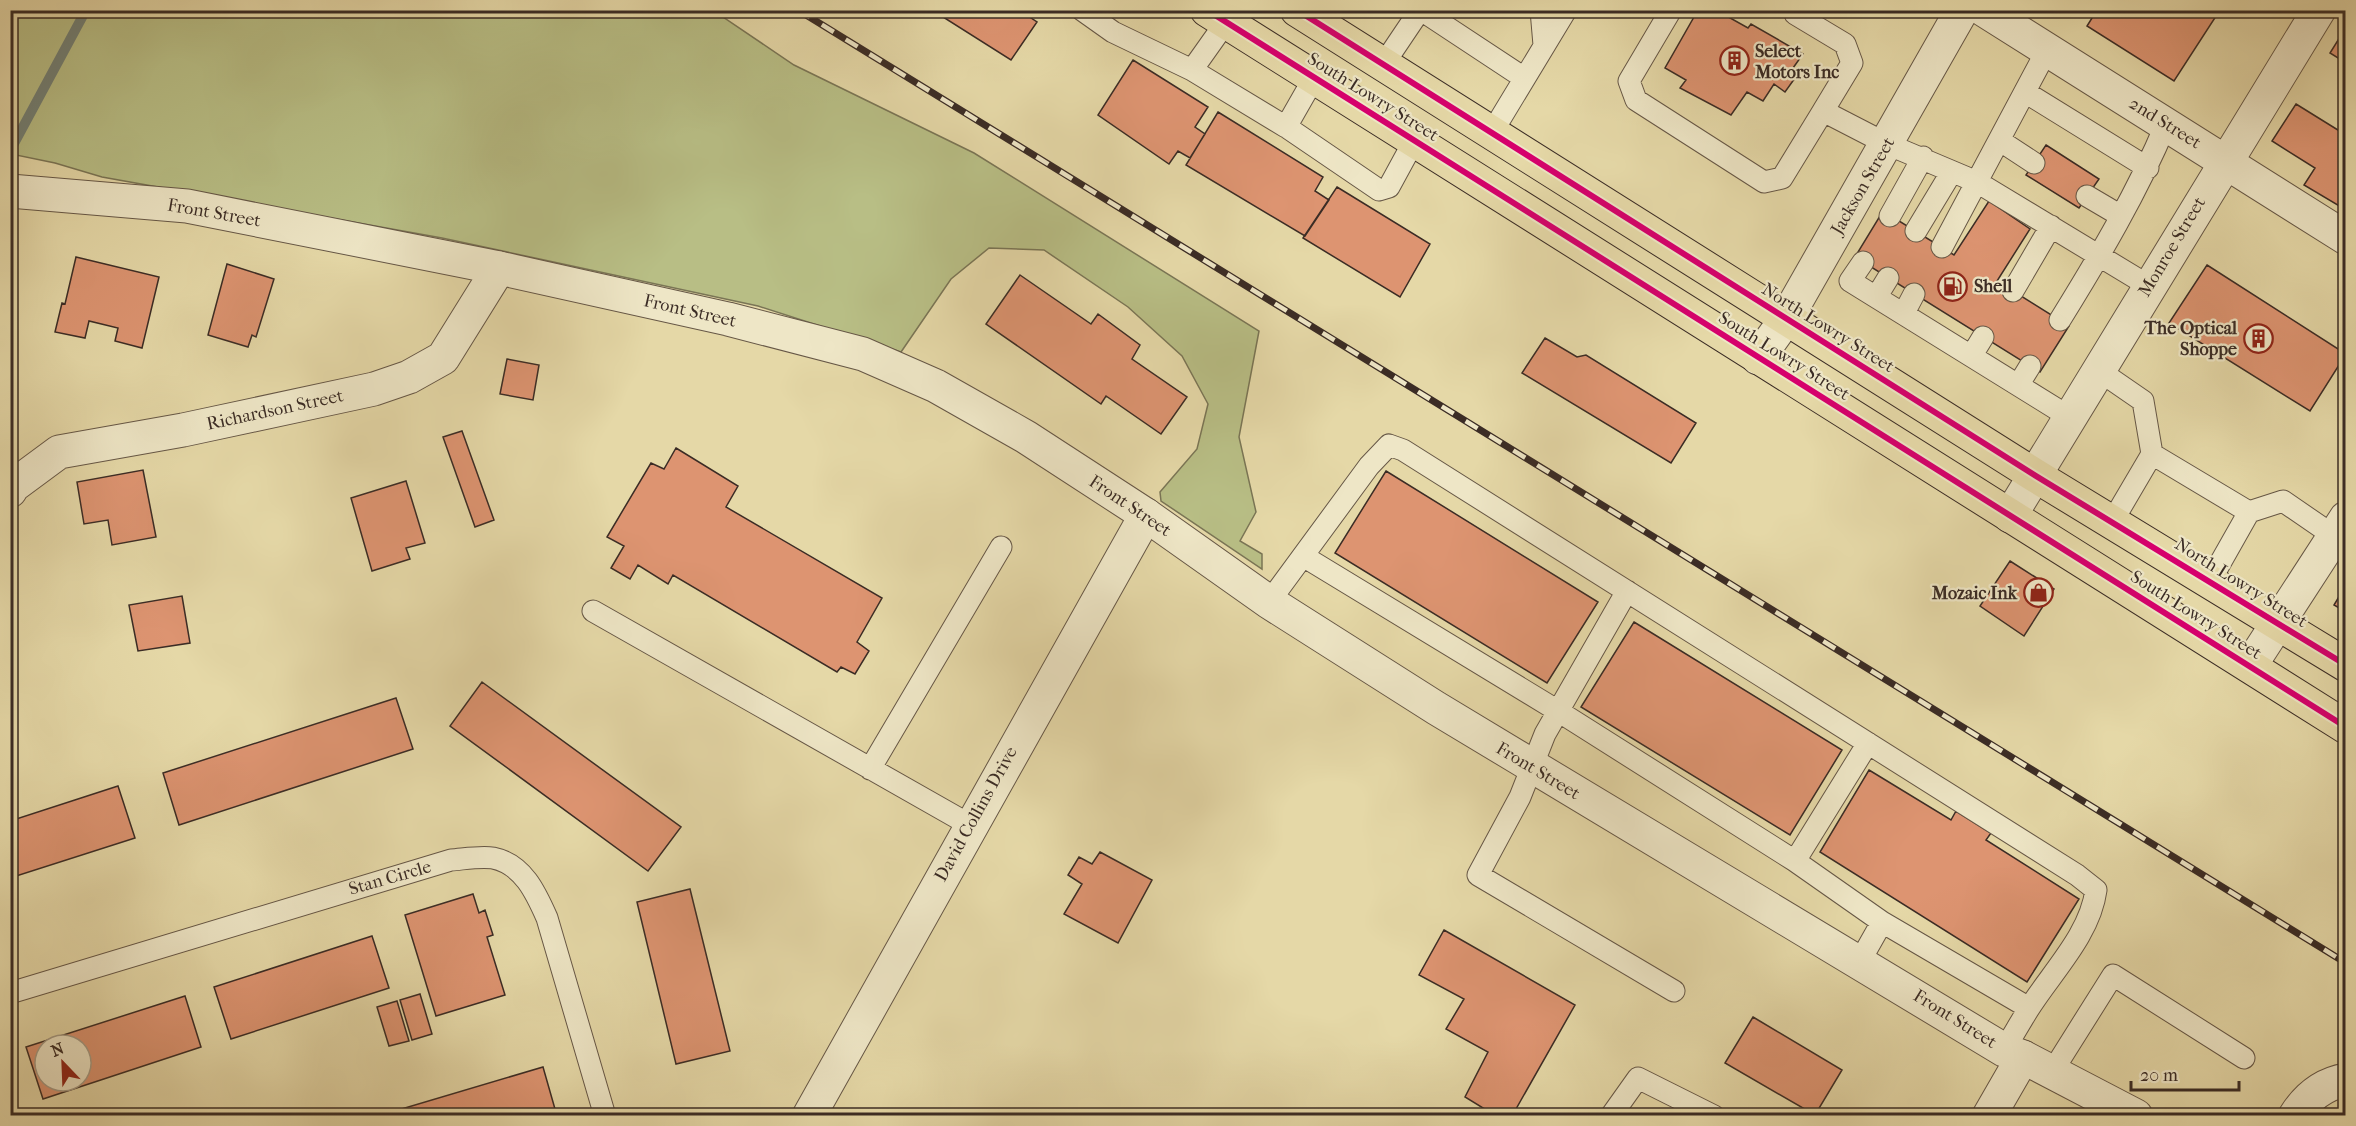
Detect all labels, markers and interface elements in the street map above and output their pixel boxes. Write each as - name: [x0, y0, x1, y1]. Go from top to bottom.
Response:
- place label: Select Motors Inc: [1754, 41, 1839, 83]
- building icon: Select Motors Inc: [1718, 45, 1750, 77]
- street label: South Lowry Street: [1304, 48, 1443, 146]
- street label: 2nd Street: [2125, 93, 2205, 154]
- street label: Jackson Street: [1826, 133, 1900, 240]
- street label: Monroe Street: [2134, 193, 2210, 301]
- street label: Front Street: [166, 194, 263, 232]
- fuel station icon: Shell: [1937, 270, 1969, 302]
- place label: Shell: [1974, 276, 2013, 297]
- street label: North Lowry Street: [1758, 279, 1899, 378]
- street label: Front Street: [642, 290, 739, 332]
- street label: South Lowry Street: [1715, 307, 1854, 405]
- place label: The Optical Shoppe: [2144, 318, 2238, 360]
- building icon: The Optical Shoppe: [2242, 322, 2274, 354]
- street label: Richardson Street: [205, 385, 346, 435]
- street label: Front Street: [1085, 471, 1175, 541]
- street label: North Lowry Street: [2171, 534, 2312, 633]
- street label: South Lowry Street: [2127, 566, 2266, 664]
- shop icon: Mozaic Ink: [2022, 577, 2054, 609]
- place label: Mozaic Ink: [1931, 583, 2018, 604]
- street label: Front Street: [1492, 738, 1584, 805]
- street label: David Collins Drive: [930, 743, 1022, 885]
- street label: Stan Circle: [346, 856, 434, 900]
- street label: Front Street: [1909, 985, 2001, 1053]
- north arrow: [33, 1033, 93, 1093]
- text: N: [48, 1038, 67, 1061]
- scale bar: [2131, 1054, 2239, 1092]
- text: 20 m: [2140, 1065, 2178, 1086]

